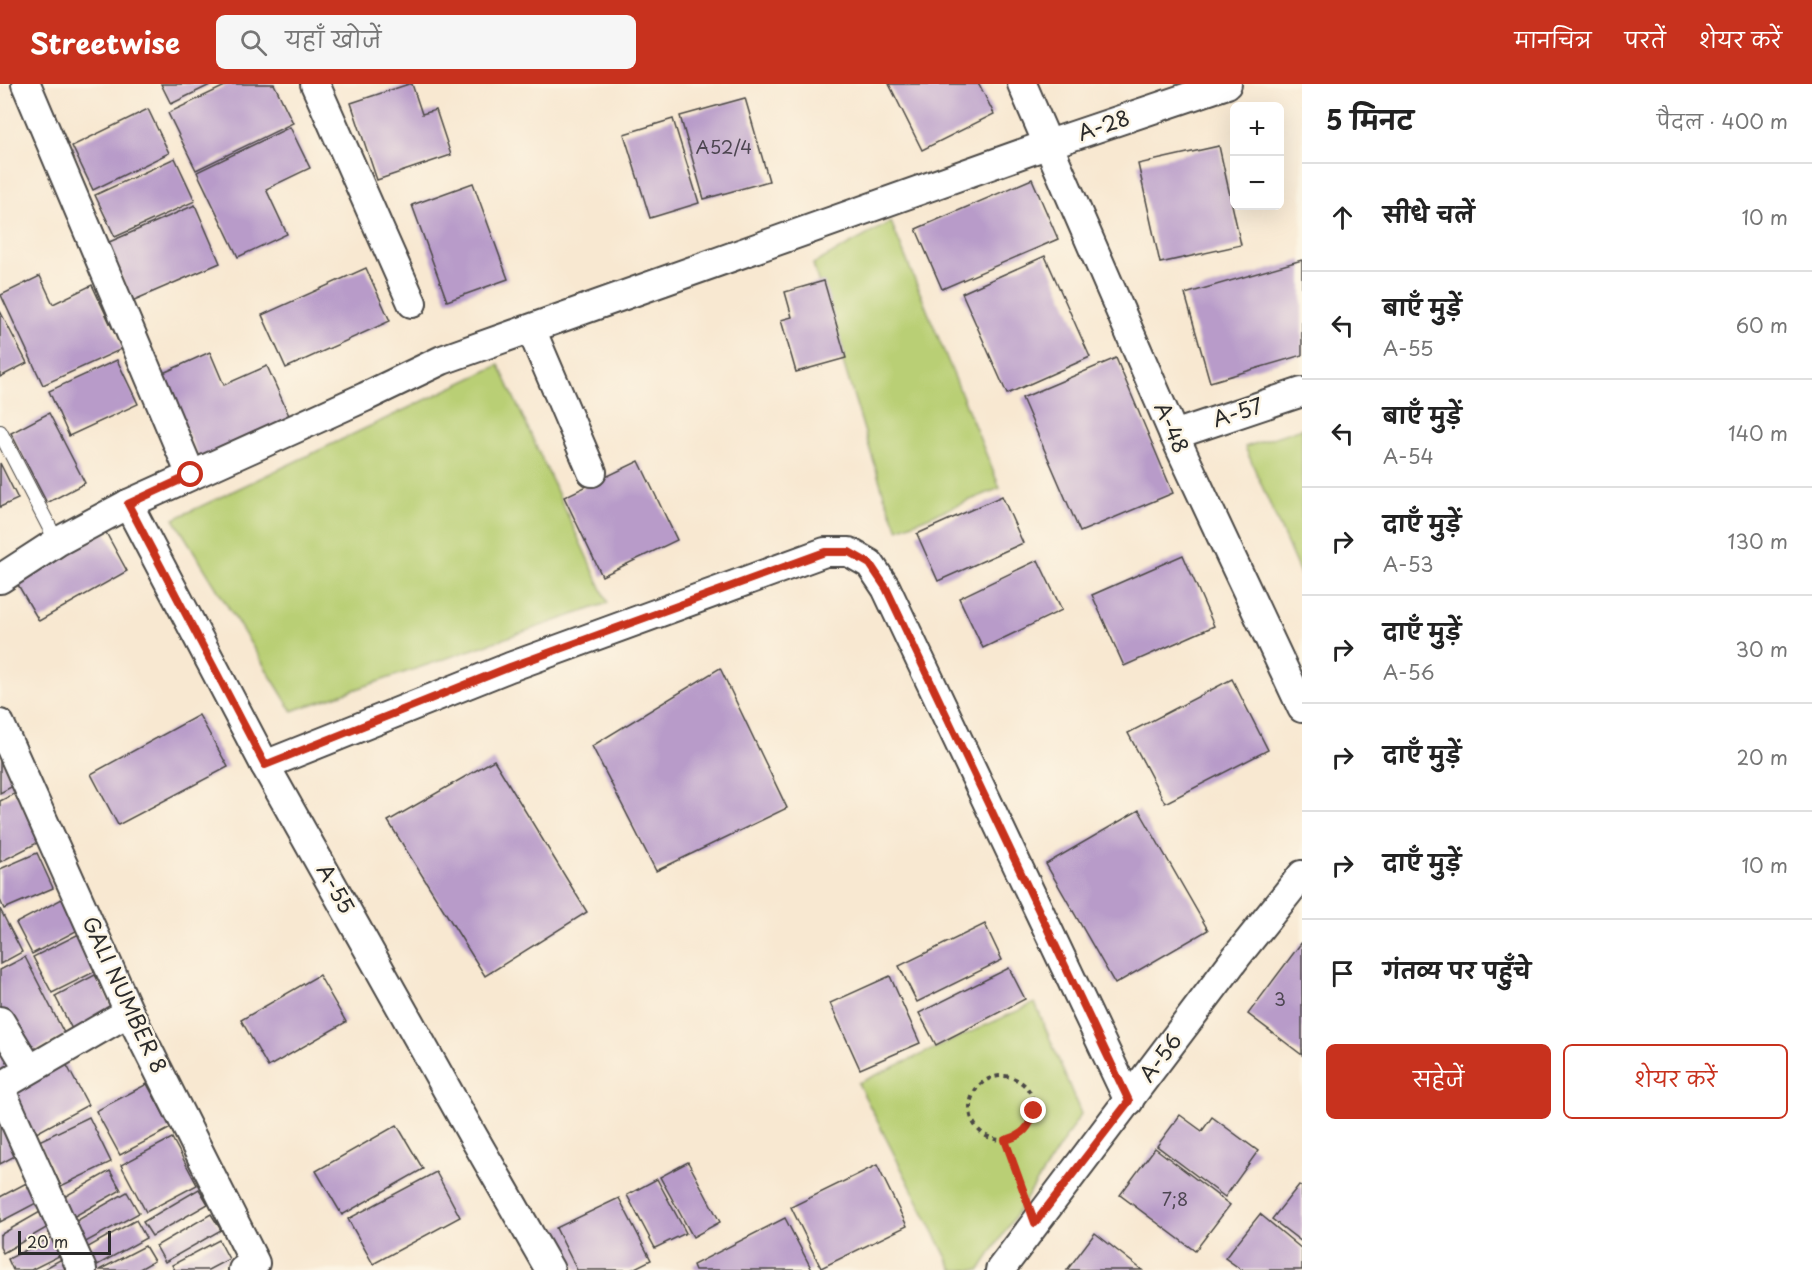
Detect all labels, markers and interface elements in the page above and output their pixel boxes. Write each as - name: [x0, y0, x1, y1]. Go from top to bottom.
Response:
- search box: [216, 15, 636, 69]
- text: Streetwise: [30, 21, 180, 64]
- text: यहाँ खोजें: [285, 22, 381, 55]
- text: मानचित्र: [1515, 23, 1592, 55]
- text: परतें: [1625, 23, 1666, 55]
- text: शेयर करें: [1699, 23, 1782, 55]
- icon: search: [237, 26, 270, 59]
- street label: A-28: [1073, 100, 1134, 148]
- text: 5 मिनट: [1326, 100, 1414, 139]
- map controls: [1230, 102, 1284, 210]
- button: +: [1230, 102, 1284, 156]
- text: पैदल · 400 m: [1657, 106, 1788, 136]
- house number: A52/4: [696, 133, 752, 160]
- button: −: [1230, 156, 1284, 210]
- text: सीधे चलें: [1383, 197, 1475, 230]
- icon: ahead: [1326, 201, 1359, 234]
- text: 10 m: [1741, 202, 1788, 232]
- text: बाएँ मुड़ें: [1383, 290, 1462, 323]
- icon: left: [1326, 309, 1359, 342]
- text: 60 m: [1736, 310, 1788, 340]
- text: A-55: [1383, 333, 1433, 363]
- street label: A-57: [1208, 388, 1267, 434]
- street label: A-48: [1147, 396, 1198, 458]
- text: बाएँ मुड़ें: [1383, 398, 1462, 431]
- icon: left: [1326, 417, 1359, 450]
- text: 140 m: [1728, 418, 1788, 448]
- text: A-54: [1383, 441, 1434, 471]
- route start: [177, 461, 203, 487]
- text: दाएँ मुड़ें: [1383, 506, 1461, 539]
- icon: right: [1326, 525, 1359, 558]
- text: 130 m: [1728, 526, 1788, 556]
- text: A-53: [1383, 549, 1434, 579]
- text: दाएँ मुड़ें: [1383, 614, 1461, 647]
- icon: right: [1326, 633, 1359, 666]
- text: 30 m: [1735, 634, 1788, 664]
- text: A-56: [1383, 657, 1435, 687]
- text: दाएँ मुड़ें: [1383, 737, 1461, 770]
- icon: right: [1326, 741, 1359, 774]
- text: 20 m: [1736, 742, 1788, 772]
- text: दाएँ मुड़ें: [1383, 845, 1461, 878]
- icon: right: [1326, 849, 1359, 882]
- text: 10 m: [1741, 850, 1788, 880]
- street label: A-55: [310, 857, 364, 919]
- street label: GALI NUMBER 8: [75, 910, 176, 1078]
- text: गंतव्य पर पहुँचे: [1383, 953, 1531, 986]
- icon: arrive: [1326, 957, 1359, 990]
- house number: 3: [1274, 985, 1286, 1012]
- street label: A-56: [1130, 1026, 1188, 1088]
- button: सहेजें: [1326, 1044, 1551, 1119]
- button: शेयर करें: [1563, 1044, 1788, 1119]
- route end: [1020, 1097, 1046, 1123]
- house number: 7;8: [1162, 1185, 1188, 1212]
- scale bar: [18, 1228, 111, 1256]
- text: 20 m: [27, 1229, 68, 1253]

